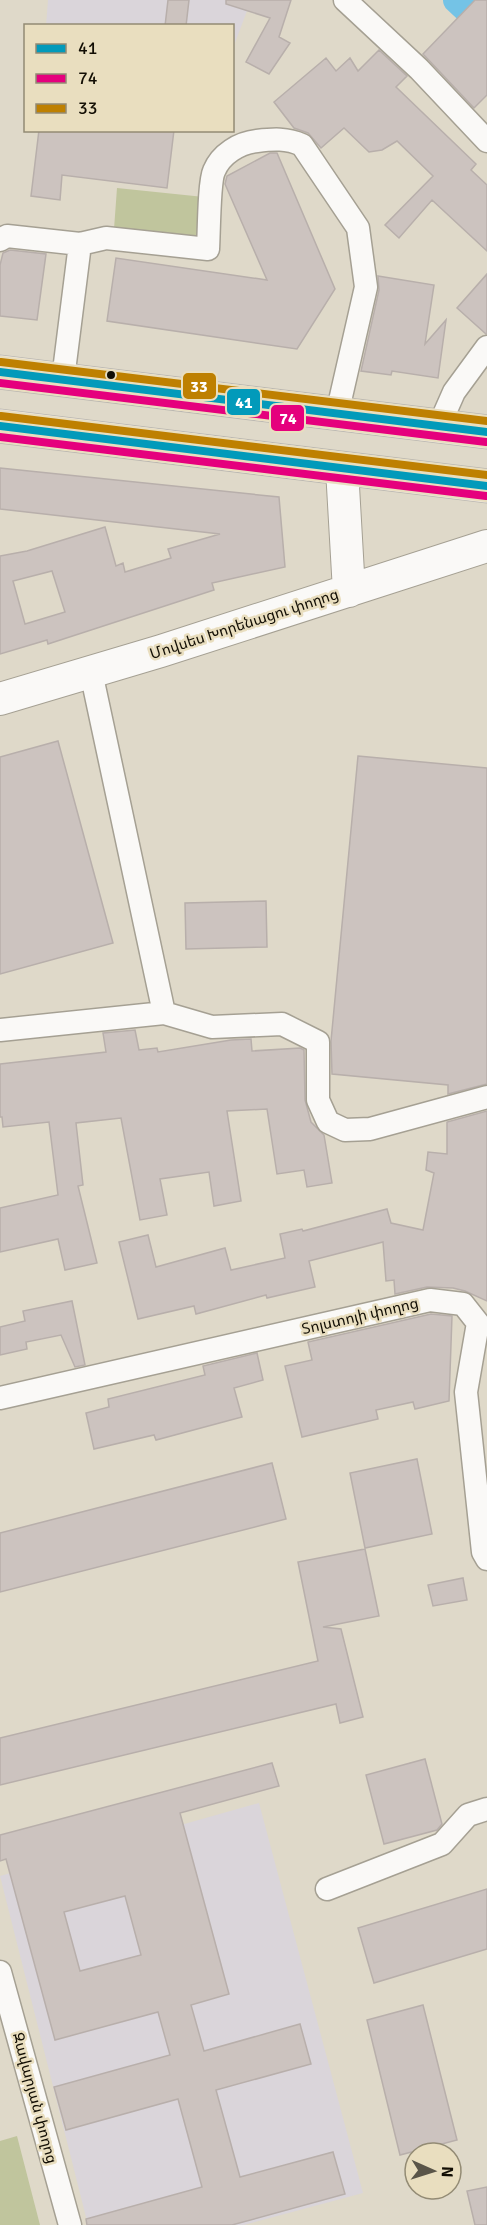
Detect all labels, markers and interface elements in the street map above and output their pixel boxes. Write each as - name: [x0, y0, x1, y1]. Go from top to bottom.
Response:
- legend: [24, 24, 234, 132]
- text: 41: [78, 37, 97, 59]
- text: 74: [78, 67, 98, 89]
- text: 33: [78, 97, 97, 119]
- unlabelled marker: [105, 369, 117, 381]
- line badge: 33: [182, 372, 217, 400]
- text: 33: [190, 377, 208, 397]
- line badge: 41: [226, 388, 261, 416]
- text: 41: [235, 393, 253, 413]
- line badge: 74: [270, 404, 305, 432]
- text: 74: [279, 409, 297, 429]
- street label: Մովսես Խորենացու փողոց: [147, 585, 341, 663]
- street label: Տոլստոյի փողոց: [300, 1294, 420, 1338]
- street label: Զավարյան փողոց: [9, 2030, 61, 2166]
- north arrow: [403, 2141, 463, 2201]
- text: N: [437, 2166, 457, 2178]

